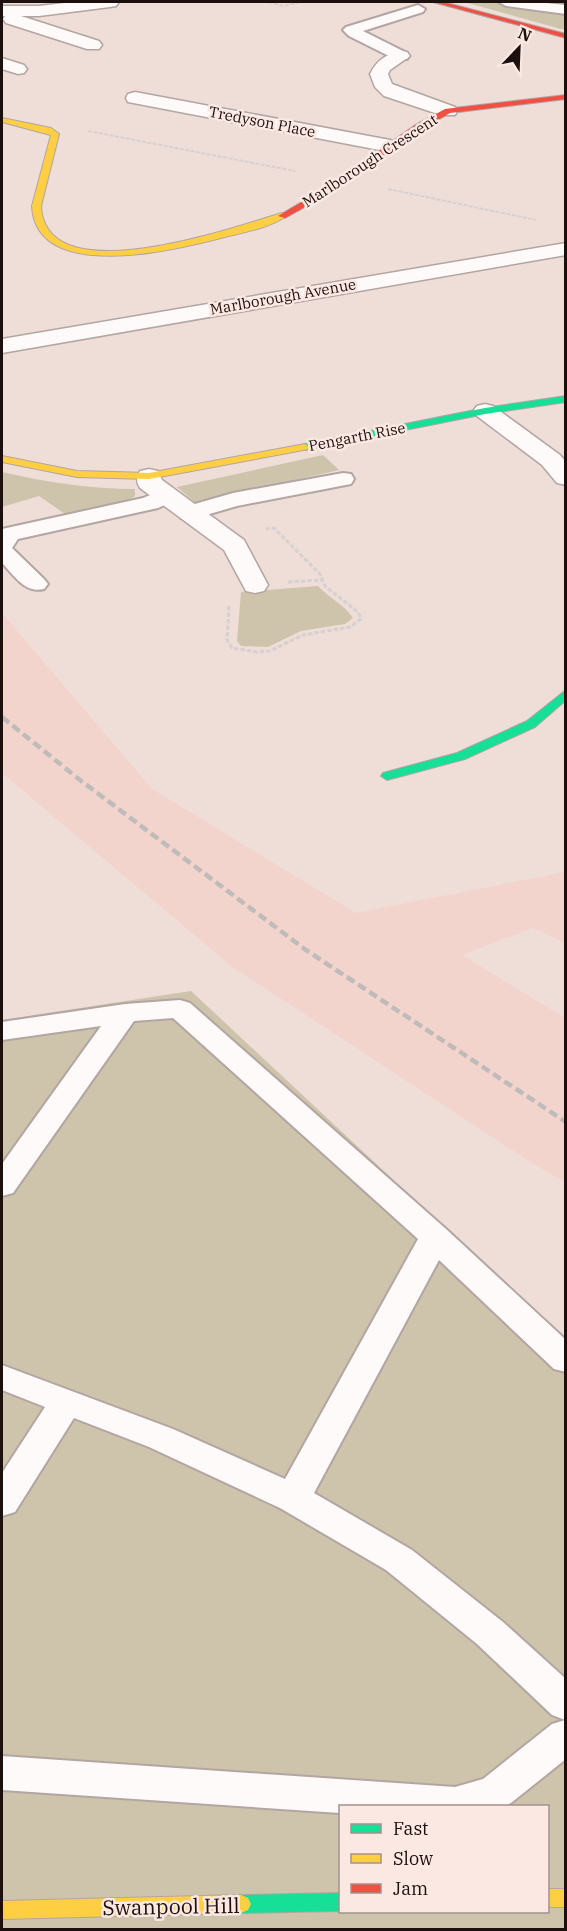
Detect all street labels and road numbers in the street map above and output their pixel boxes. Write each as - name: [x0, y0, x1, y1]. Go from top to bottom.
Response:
- street label: Tredyson Place: [207, 102, 317, 141]
- street label: Marlborough Crescent: [299, 110, 441, 211]
- street label: Marlborough Avenue: [208, 274, 358, 319]
- street label: Pengarth Rise: [307, 418, 407, 455]
- street label: Swanpool Hill: [102, 1891, 240, 1921]

